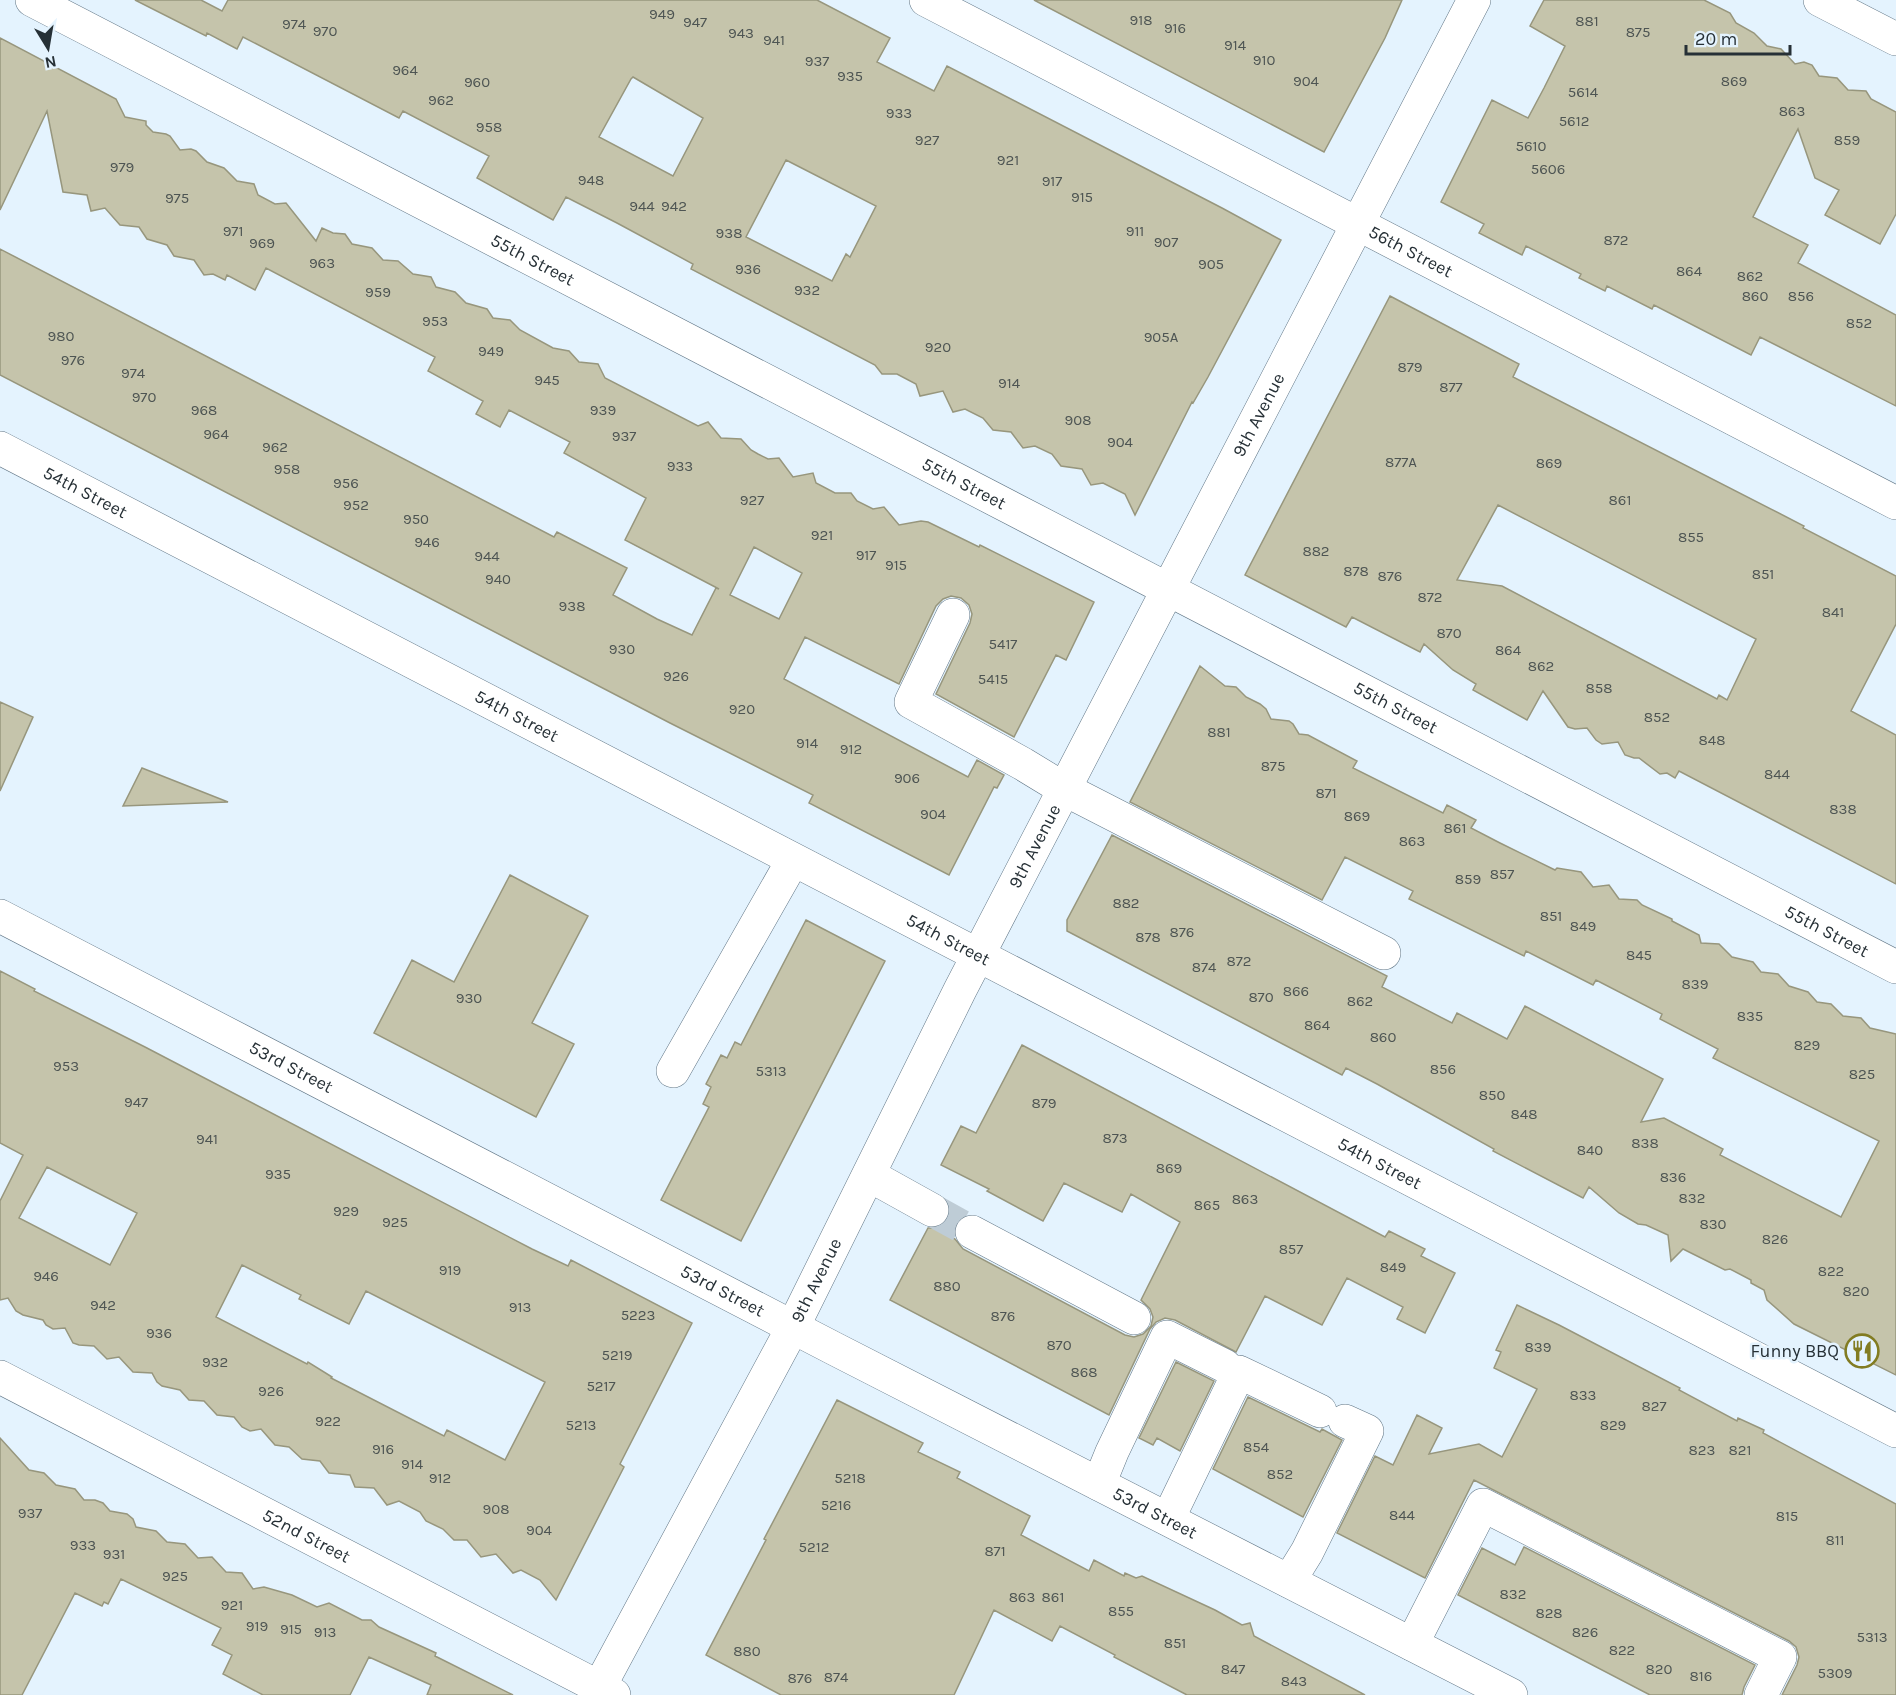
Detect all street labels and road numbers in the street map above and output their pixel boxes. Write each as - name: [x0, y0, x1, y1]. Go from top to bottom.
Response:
- street label: 56th Street: [1365, 220, 1457, 282]
- street label: 55th Street: [487, 229, 579, 291]
- street label: 9th Avenue: [1228, 369, 1289, 461]
- street label: 55th Street: [918, 453, 1010, 515]
- street label: 54th Street: [39, 461, 131, 523]
- street label: 55th Street: [1350, 676, 1441, 738]
- street label: 54th Street: [471, 685, 563, 747]
- street label: 9th Avenue: [1004, 800, 1066, 892]
- street label: 55th Street: [1781, 900, 1873, 962]
- street label: 54th Street: [902, 909, 994, 971]
- street label: 53rd Street: [245, 1036, 337, 1098]
- street label: 54th Street: [1334, 1132, 1426, 1194]
- street label: 9th Avenue: [786, 1234, 846, 1326]
- street label: 53rd Street: [677, 1260, 769, 1322]
- street label: 53rd Street: [1109, 1482, 1201, 1544]
- street label: 52nd Street: [259, 1504, 354, 1568]

